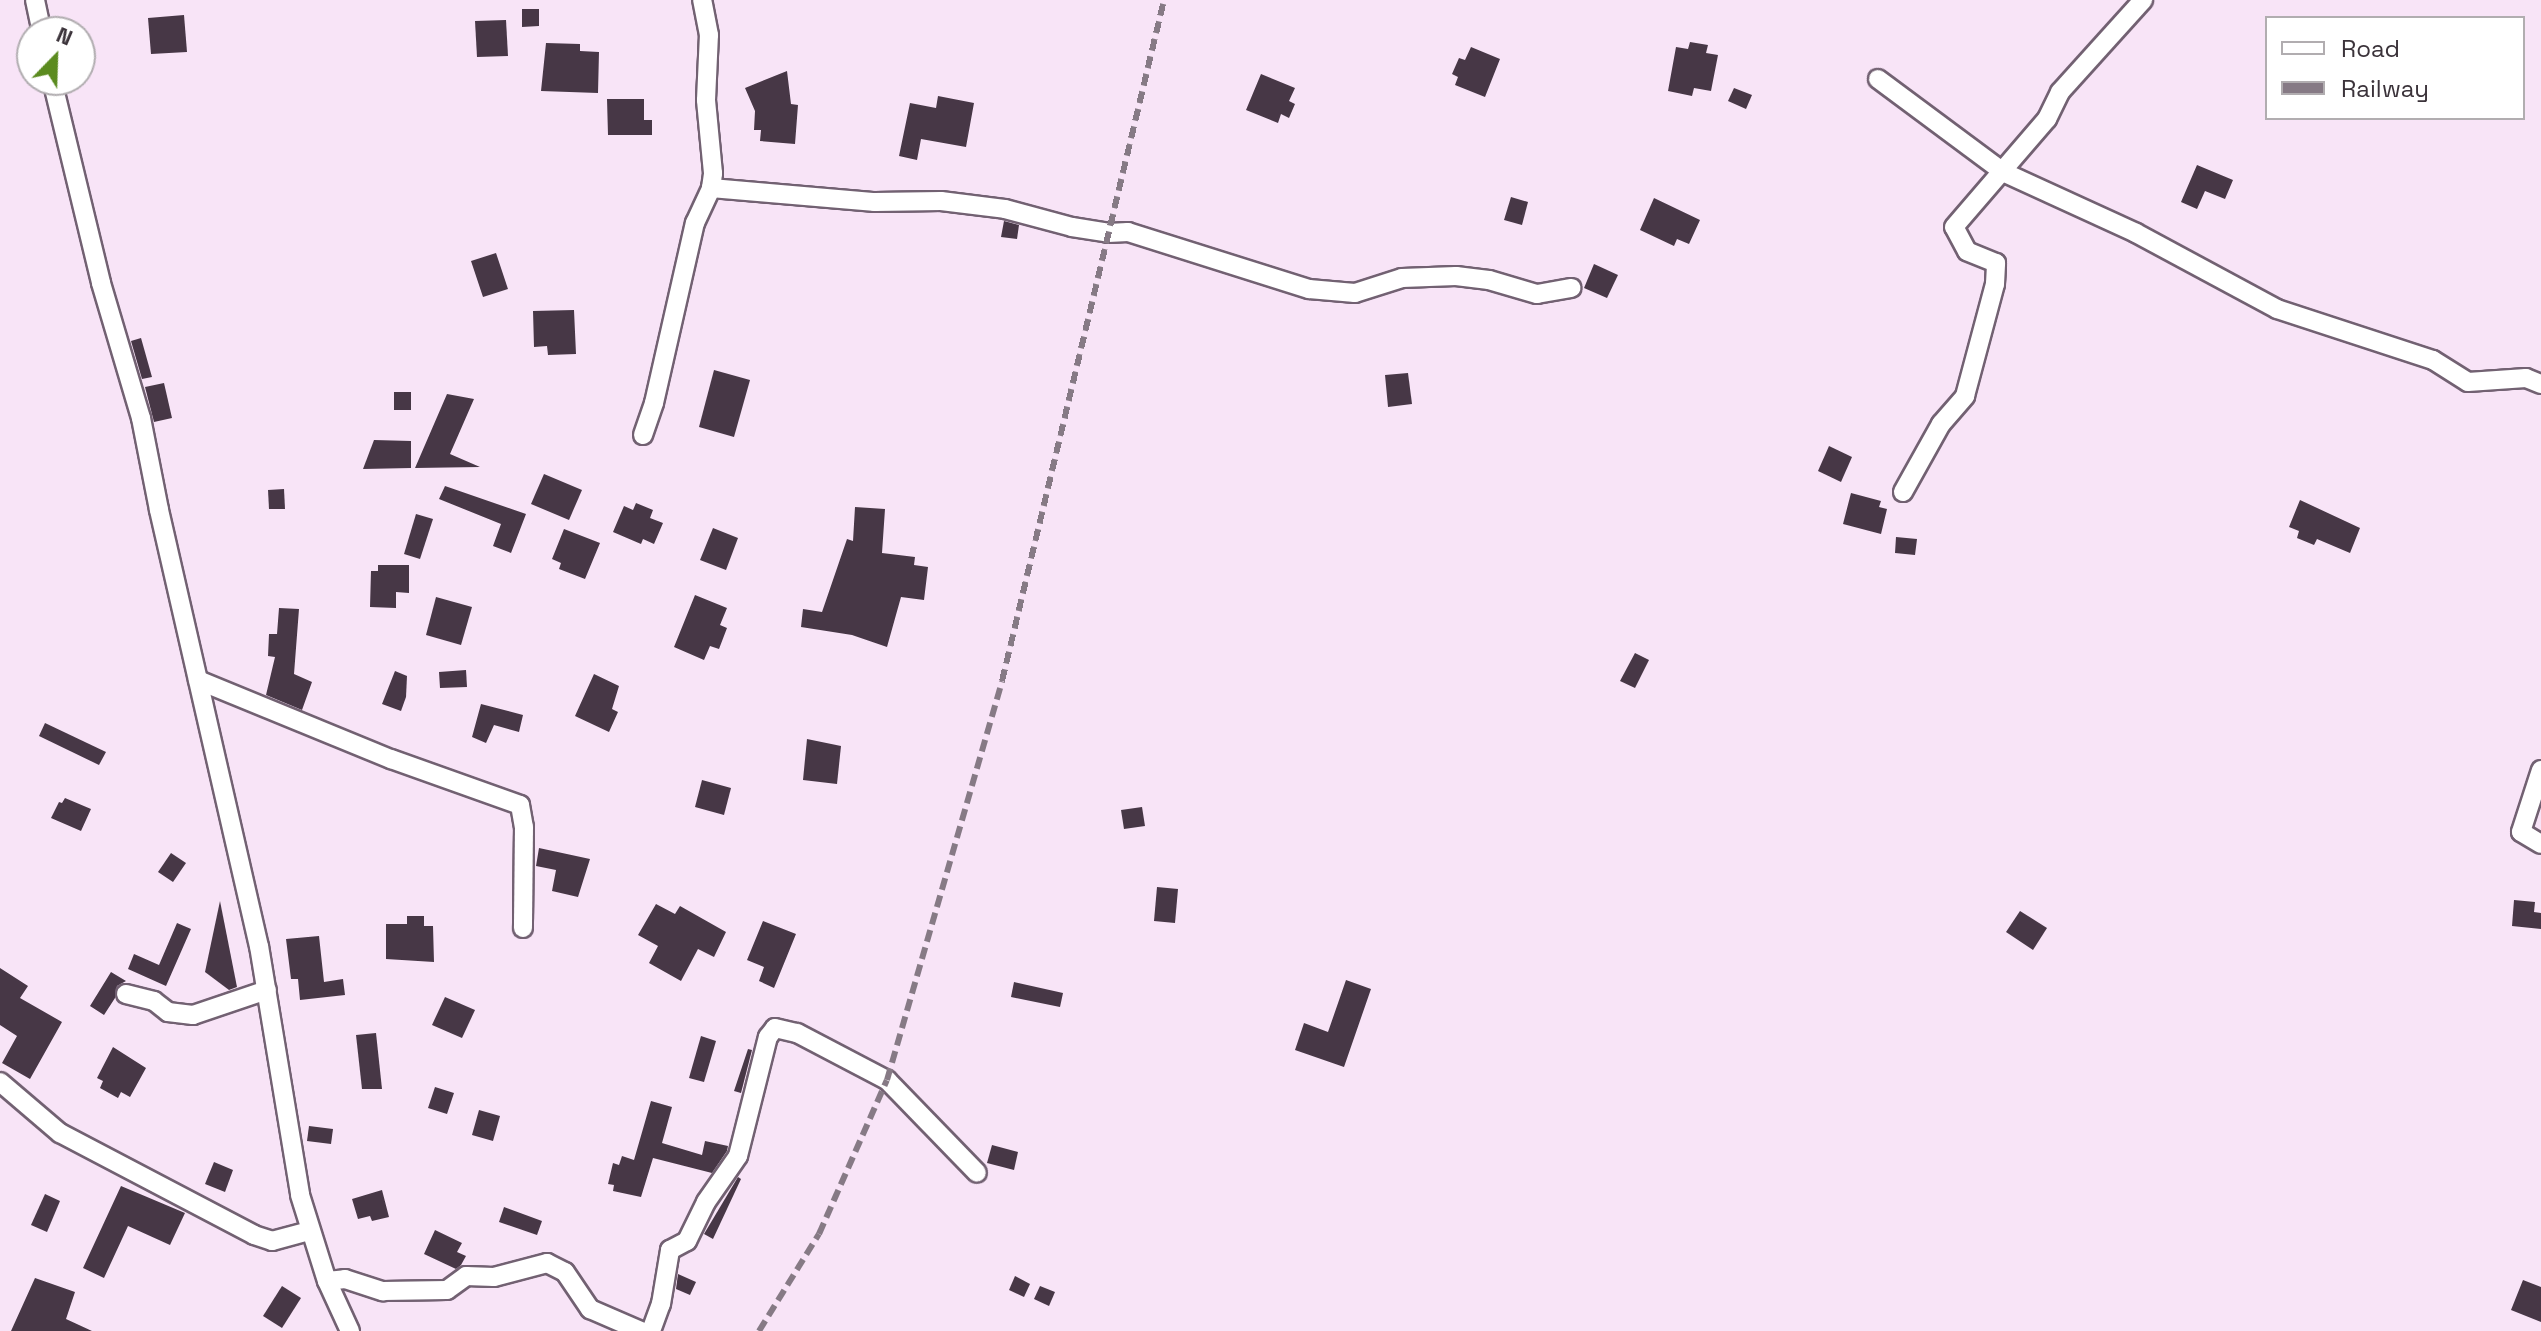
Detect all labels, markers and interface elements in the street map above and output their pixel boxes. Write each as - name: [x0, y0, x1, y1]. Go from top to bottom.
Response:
- north arrow: [16, 16, 96, 96]
- legend: [2265, 16, 2525, 120]
- text: N: [52, 20, 77, 52]
- text: Road: [2341, 33, 2400, 64]
- text: Railway: [2341, 73, 2429, 104]

